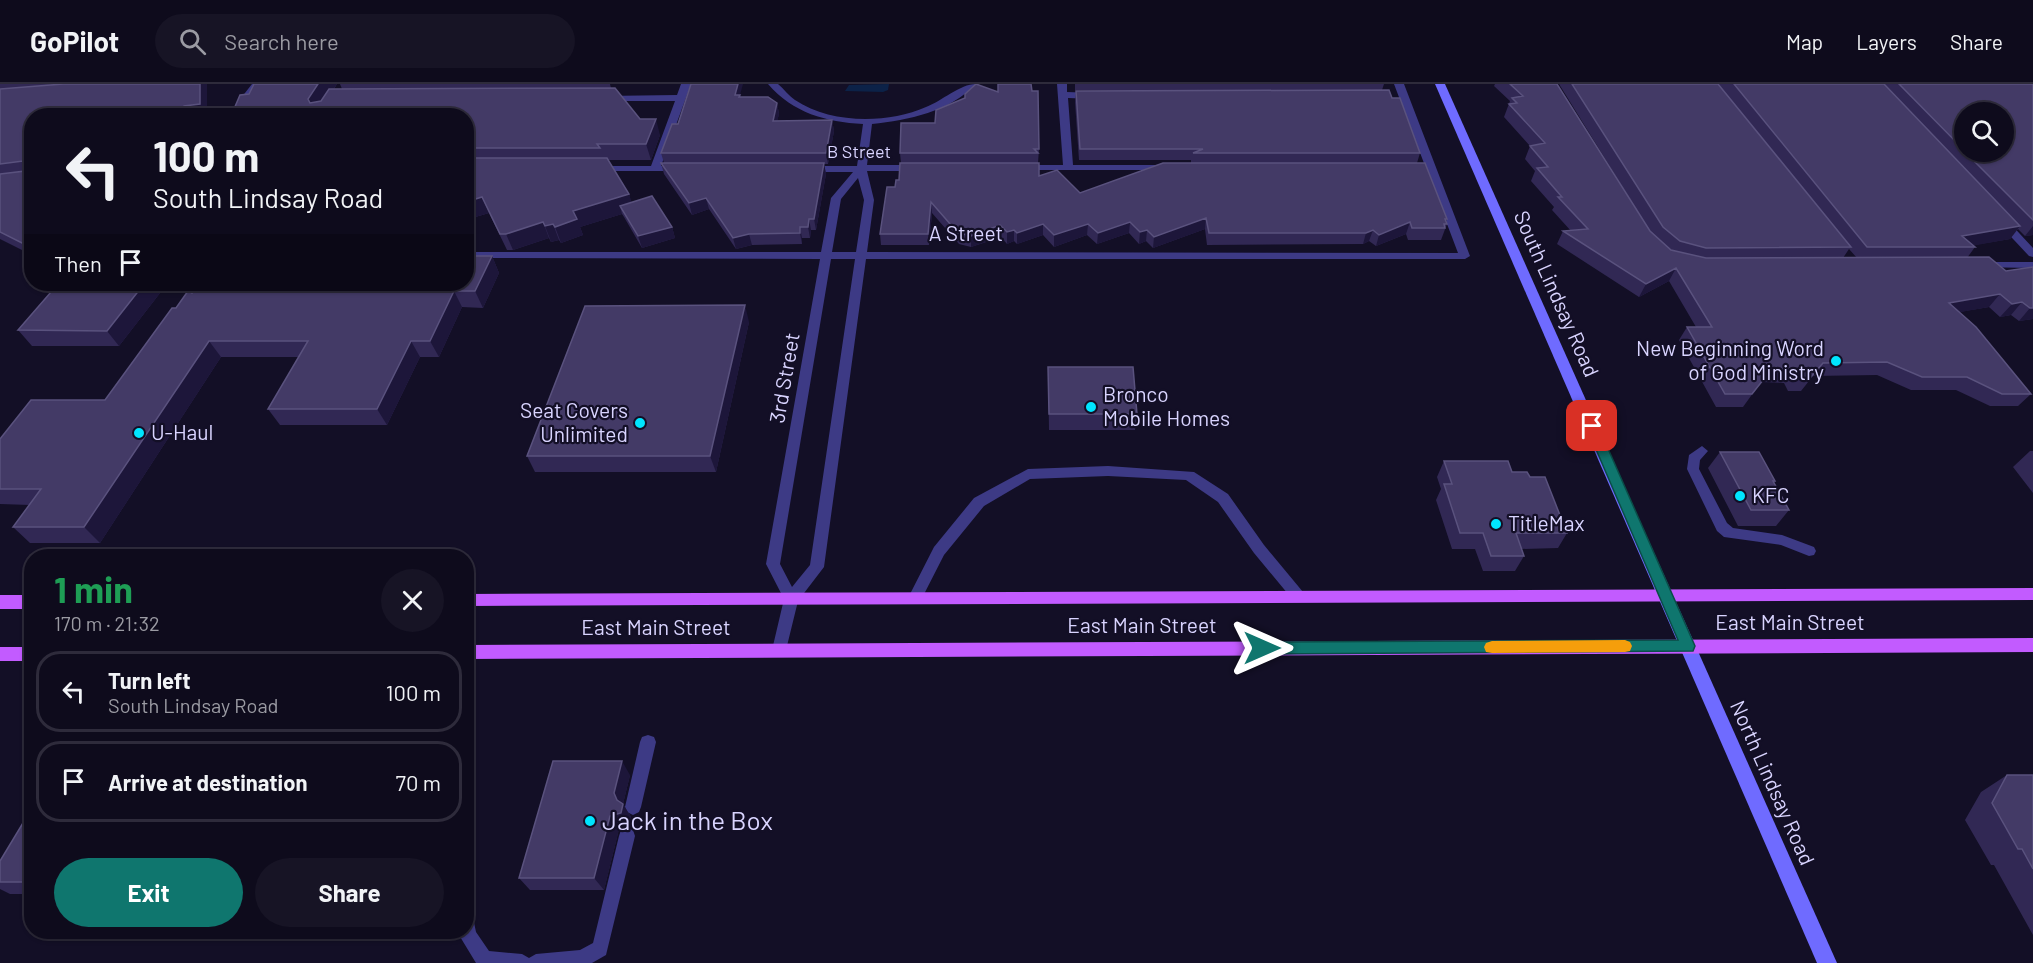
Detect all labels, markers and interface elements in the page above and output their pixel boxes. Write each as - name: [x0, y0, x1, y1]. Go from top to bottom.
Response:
- search box: [155, 14, 575, 68]
- text: GoPilot: [30, 24, 119, 58]
- icon: search: [176, 25, 209, 58]
- text: Search here: [224, 28, 339, 54]
- text: Map: [1786, 29, 1823, 54]
- text: Layers: [1856, 29, 1917, 54]
- text: Share: [1950, 29, 2003, 54]
- map controls: [1954, 102, 2014, 162]
- button: search: [1954, 102, 2014, 162]
- text: 100 m: [153, 130, 259, 180]
- icon: left: [54, 132, 132, 210]
- street label: B Street: [827, 140, 891, 162]
- text: South Lindsay Road: [153, 181, 383, 213]
- street label: South Lindsay Road: [1510, 207, 1605, 380]
- street label: A Street: [929, 220, 1003, 245]
- icon: arrive: [114, 246, 147, 279]
- text: Then: [54, 250, 102, 276]
- street label: 3rd Street: [763, 331, 804, 425]
- place label: New Beginning Word of God Ministry: [1636, 335, 1824, 384]
- marker: New Beginning Word of God Ministry: [1829, 354, 1843, 368]
- place label: Bronco Mobile Homes: [1103, 381, 1230, 430]
- place label: Seat Covers Unlimited: [520, 397, 628, 446]
- marker: Bronco Mobile Homes: [1084, 400, 1098, 414]
- pin: [1566, 400, 1617, 451]
- icon: arrive: [1575, 409, 1608, 442]
- marker: Seat Covers Unlimited: [633, 416, 647, 430]
- place label: U-Haul: [151, 419, 213, 444]
- marker: U-Haul: [132, 426, 146, 440]
- place label: KFC: [1752, 482, 1789, 507]
- marker: KFC: [1733, 489, 1747, 503]
- place label: TitleMax: [1508, 510, 1584, 535]
- marker: TitleMax: [1489, 517, 1503, 531]
- text: 1 min: [54, 567, 133, 610]
- button: close: [381, 569, 444, 632]
- street label: East Main Street: [1715, 609, 1865, 634]
- text: 170 m · 21:32: [54, 611, 160, 635]
- street label: East Main Street: [1067, 612, 1217, 637]
- street label: East Main Street: [581, 614, 731, 639]
- position arrow: [1230, 616, 1294, 680]
- text: Turn left: [108, 667, 191, 693]
- icon: left: [57, 675, 90, 708]
- text: 100 m: [386, 679, 441, 705]
- text: South Lindsay Road: [108, 693, 279, 717]
- street label: North Lindsay Road: [1726, 696, 1821, 869]
- icon: arrive: [57, 765, 90, 798]
- text: Arrive at destination: [108, 769, 307, 795]
- text: 70 m: [396, 769, 441, 795]
- place label: Jack in the Box: [602, 804, 773, 835]
- marker: Jack in the Box: [583, 814, 597, 828]
- button: Exit: [54, 858, 243, 927]
- button: Share: [255, 858, 444, 927]

